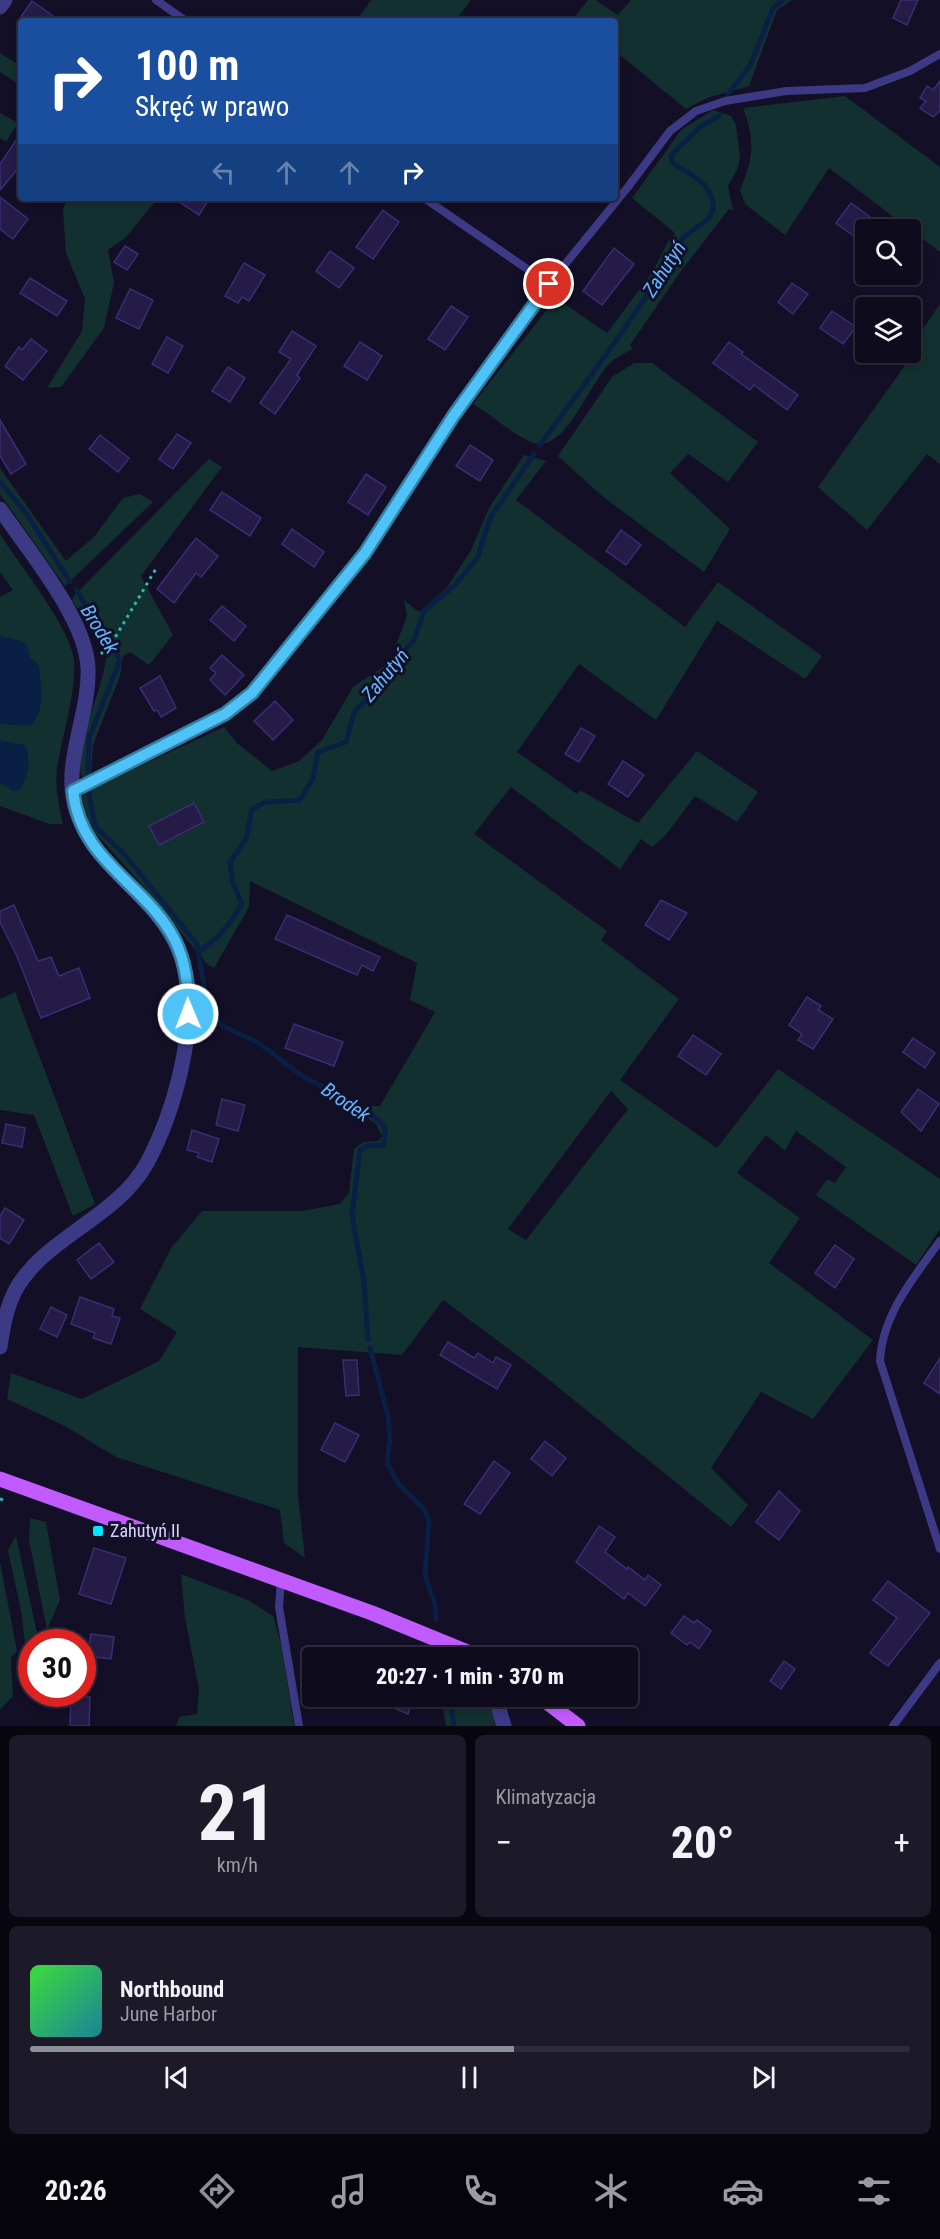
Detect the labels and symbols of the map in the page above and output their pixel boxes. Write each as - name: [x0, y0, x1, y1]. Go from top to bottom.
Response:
- water label: Zahutyń: [637, 236, 691, 302]
- pin: [523, 258, 574, 309]
- water label: Brodek: [76, 600, 125, 659]
- water label: Zahutyń: [355, 643, 414, 707]
- position arrow: [156, 982, 220, 1046]
- water label: Brodek: [317, 1077, 376, 1128]
- place label: Zahutyń II: [110, 1520, 180, 1541]
- marker: Zahutyń II: [91, 1524, 105, 1538]
- speed limit sign: 30: [18, 1629, 96, 1707]

